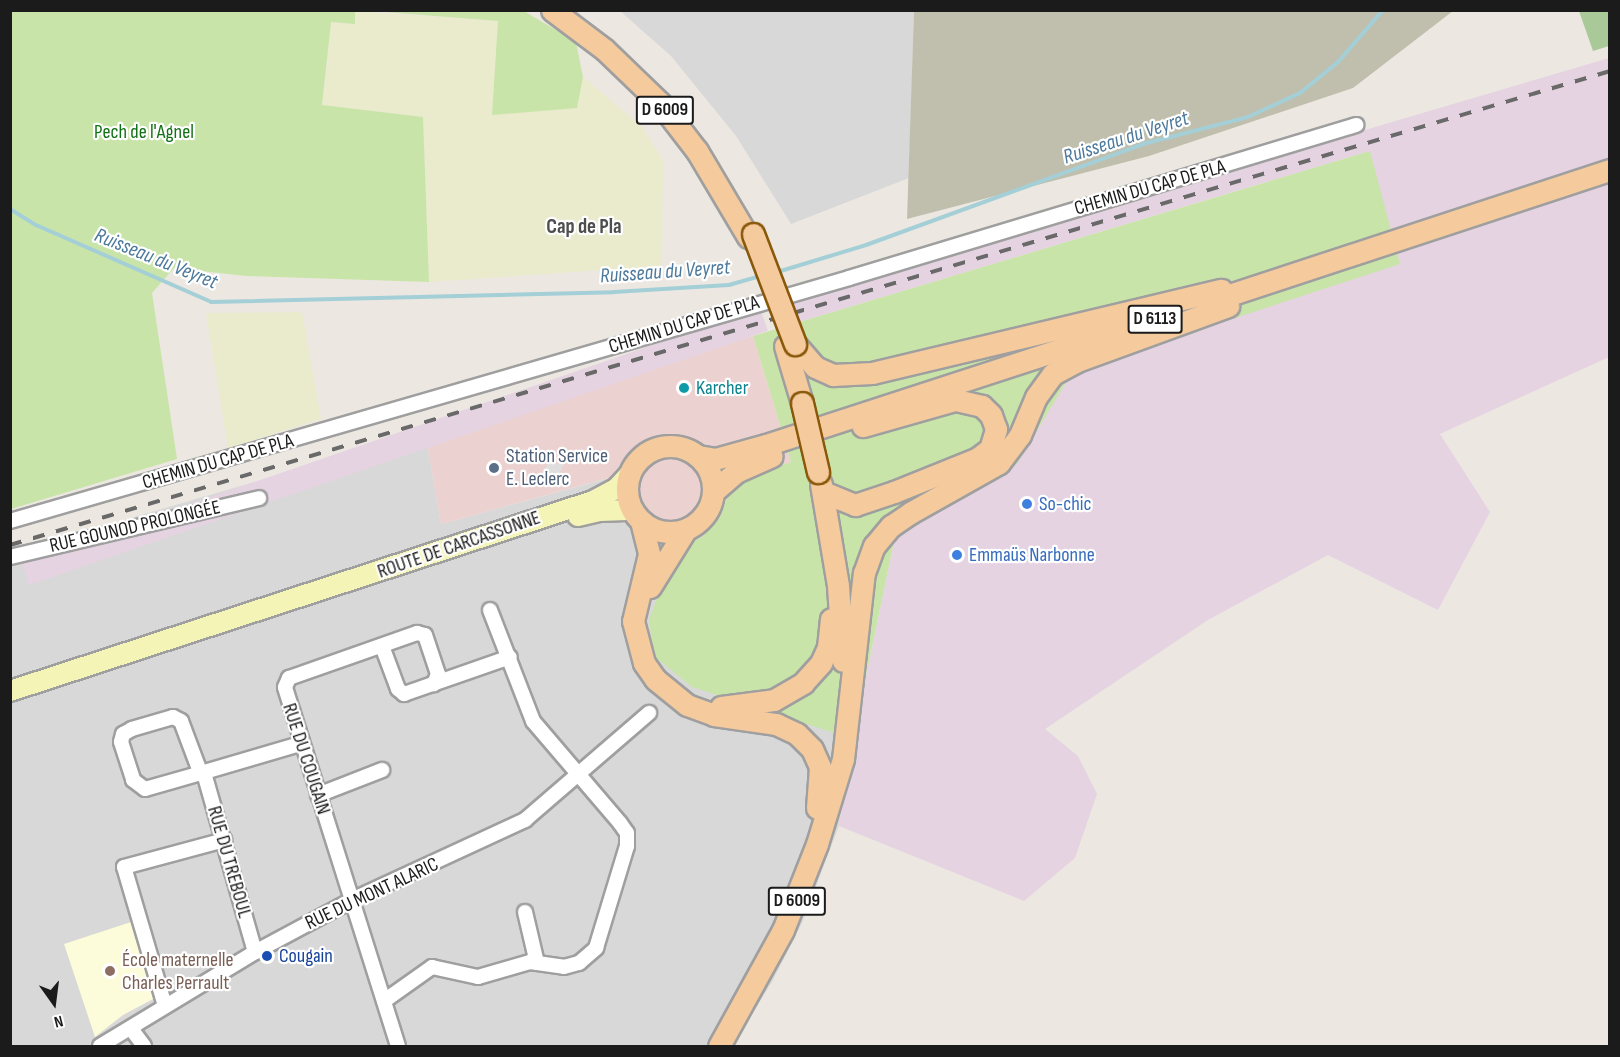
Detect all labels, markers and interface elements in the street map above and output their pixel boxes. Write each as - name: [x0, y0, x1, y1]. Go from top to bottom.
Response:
- road number: D 6009: [635, 95, 695, 125]
- water label: Ruisseau du Veyret: [1060, 106, 1192, 170]
- park label: Pech de l'Agnel: [94, 120, 194, 144]
- street label: CHEMIN DU CAP DE PLA: [1072, 155, 1228, 221]
- district label: Cap de Pla: [546, 214, 622, 240]
- water label: Ruisseau du Veyret: [91, 223, 221, 295]
- water label: Ruisseau du Veyret: [599, 255, 731, 289]
- street label: CHEMIN DU CAP DE PLA: [606, 291, 762, 359]
- road number: D 6113: [1126, 304, 1184, 334]
- place label: Karcher: [696, 376, 748, 400]
- marker: Karcher: [677, 381, 691, 395]
- street label: CHEMIN DU CAP DE PLA: [140, 429, 296, 495]
- place label: Station Service E. Leclerc: [506, 444, 608, 491]
- marker: Station Service E. Leclerc: [487, 461, 501, 475]
- place label: So-chic: [1039, 492, 1091, 516]
- street label: RUE GOUNOD PROLONGÉE: [47, 496, 223, 558]
- marker: So-chic: [1020, 497, 1034, 511]
- street label: ROUTE DE CARCASSONNE: [374, 506, 544, 584]
- place label: Emmaüs Narbonne: [969, 543, 1095, 567]
- marker: Emmaüs Narbonne: [950, 548, 964, 562]
- street label: RUE DU COUGAIN: [277, 700, 335, 818]
- street label: RUE DU TREBOUL: [202, 803, 256, 921]
- street label: RUE DU MONT ALARIC: [302, 853, 442, 935]
- road number: D 6009: [767, 886, 827, 916]
- place label: Cougain: [279, 944, 333, 968]
- place label: École maternelle Charles Perrault: [122, 948, 234, 995]
- marker: Cougain: [260, 949, 274, 963]
- marker: École maternelle Charles Perrault: [103, 964, 117, 978]
- north arrow: [24, 973, 84, 1033]
- text: N: [52, 1011, 65, 1031]

